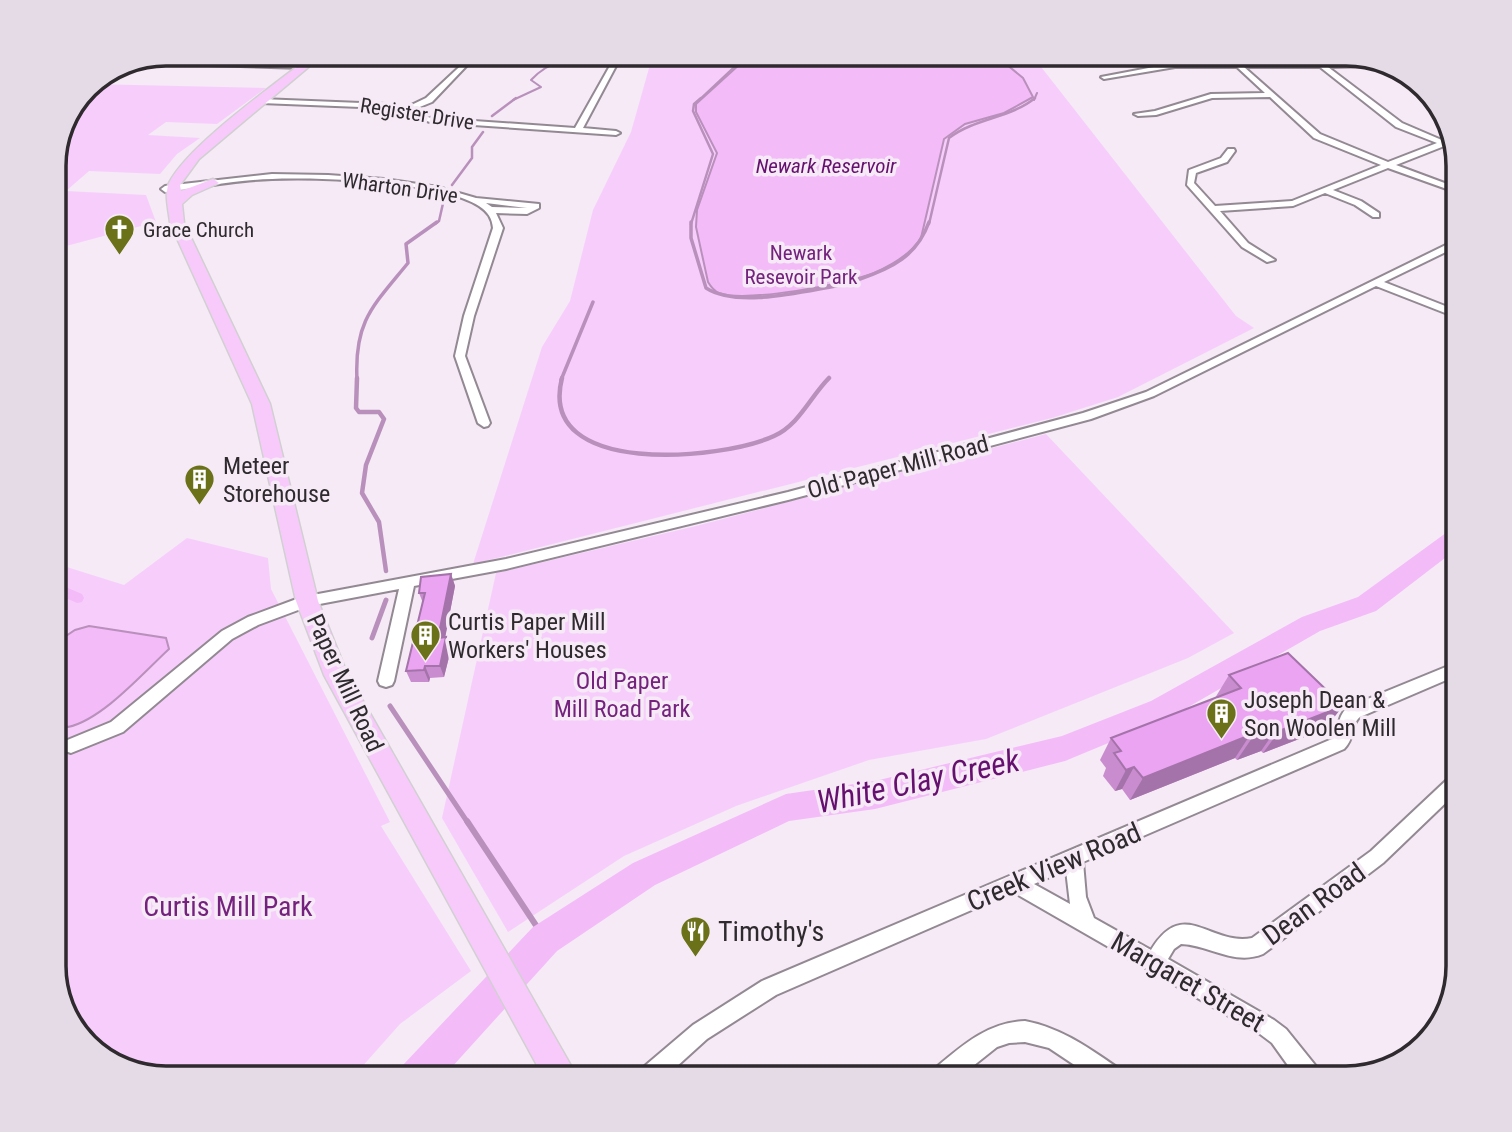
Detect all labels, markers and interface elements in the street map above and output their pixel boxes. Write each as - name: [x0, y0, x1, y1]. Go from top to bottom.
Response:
- street label: Register Drive: [358, 93, 476, 135]
- water label: Newark Reservoir: [756, 154, 897, 178]
- street label: Wharton Drive: [341, 168, 460, 208]
- church icon: Grace Church: [103, 213, 137, 257]
- place label: Grace Church: [143, 218, 254, 242]
- park label: Newark Resevoir Park: [744, 241, 858, 289]
- street label: Old Paper Mill Road: [804, 429, 992, 505]
- place label: Meteer Storehouse: [223, 452, 330, 508]
- building icon: Meteer Storehouse: [183, 463, 217, 507]
- place label: Curtis Paper Mill Workers' Houses: [448, 608, 607, 664]
- street label: Paper Mill Road: [301, 610, 389, 756]
- building icon: Curtis Paper Mill Workers' Houses: [408, 619, 442, 663]
- park label: Old Paper Mill Road Park: [554, 667, 691, 723]
- place label: Joseph Dean & Son Woolen Mill: [1244, 686, 1396, 742]
- building icon: Joseph Dean & Son Woolen Mill: [1204, 697, 1238, 741]
- water label: White Clay Creek: [813, 741, 1024, 821]
- street label: Creek View Road: [962, 816, 1146, 918]
- street label: Dean Road: [1256, 856, 1372, 952]
- park label: Curtis Mill Park: [143, 890, 313, 923]
- restaurant icon: Timothy's: [678, 914, 712, 958]
- place label: Timothy's: [718, 915, 824, 948]
- street label: Margaret Street: [1105, 925, 1271, 1039]

